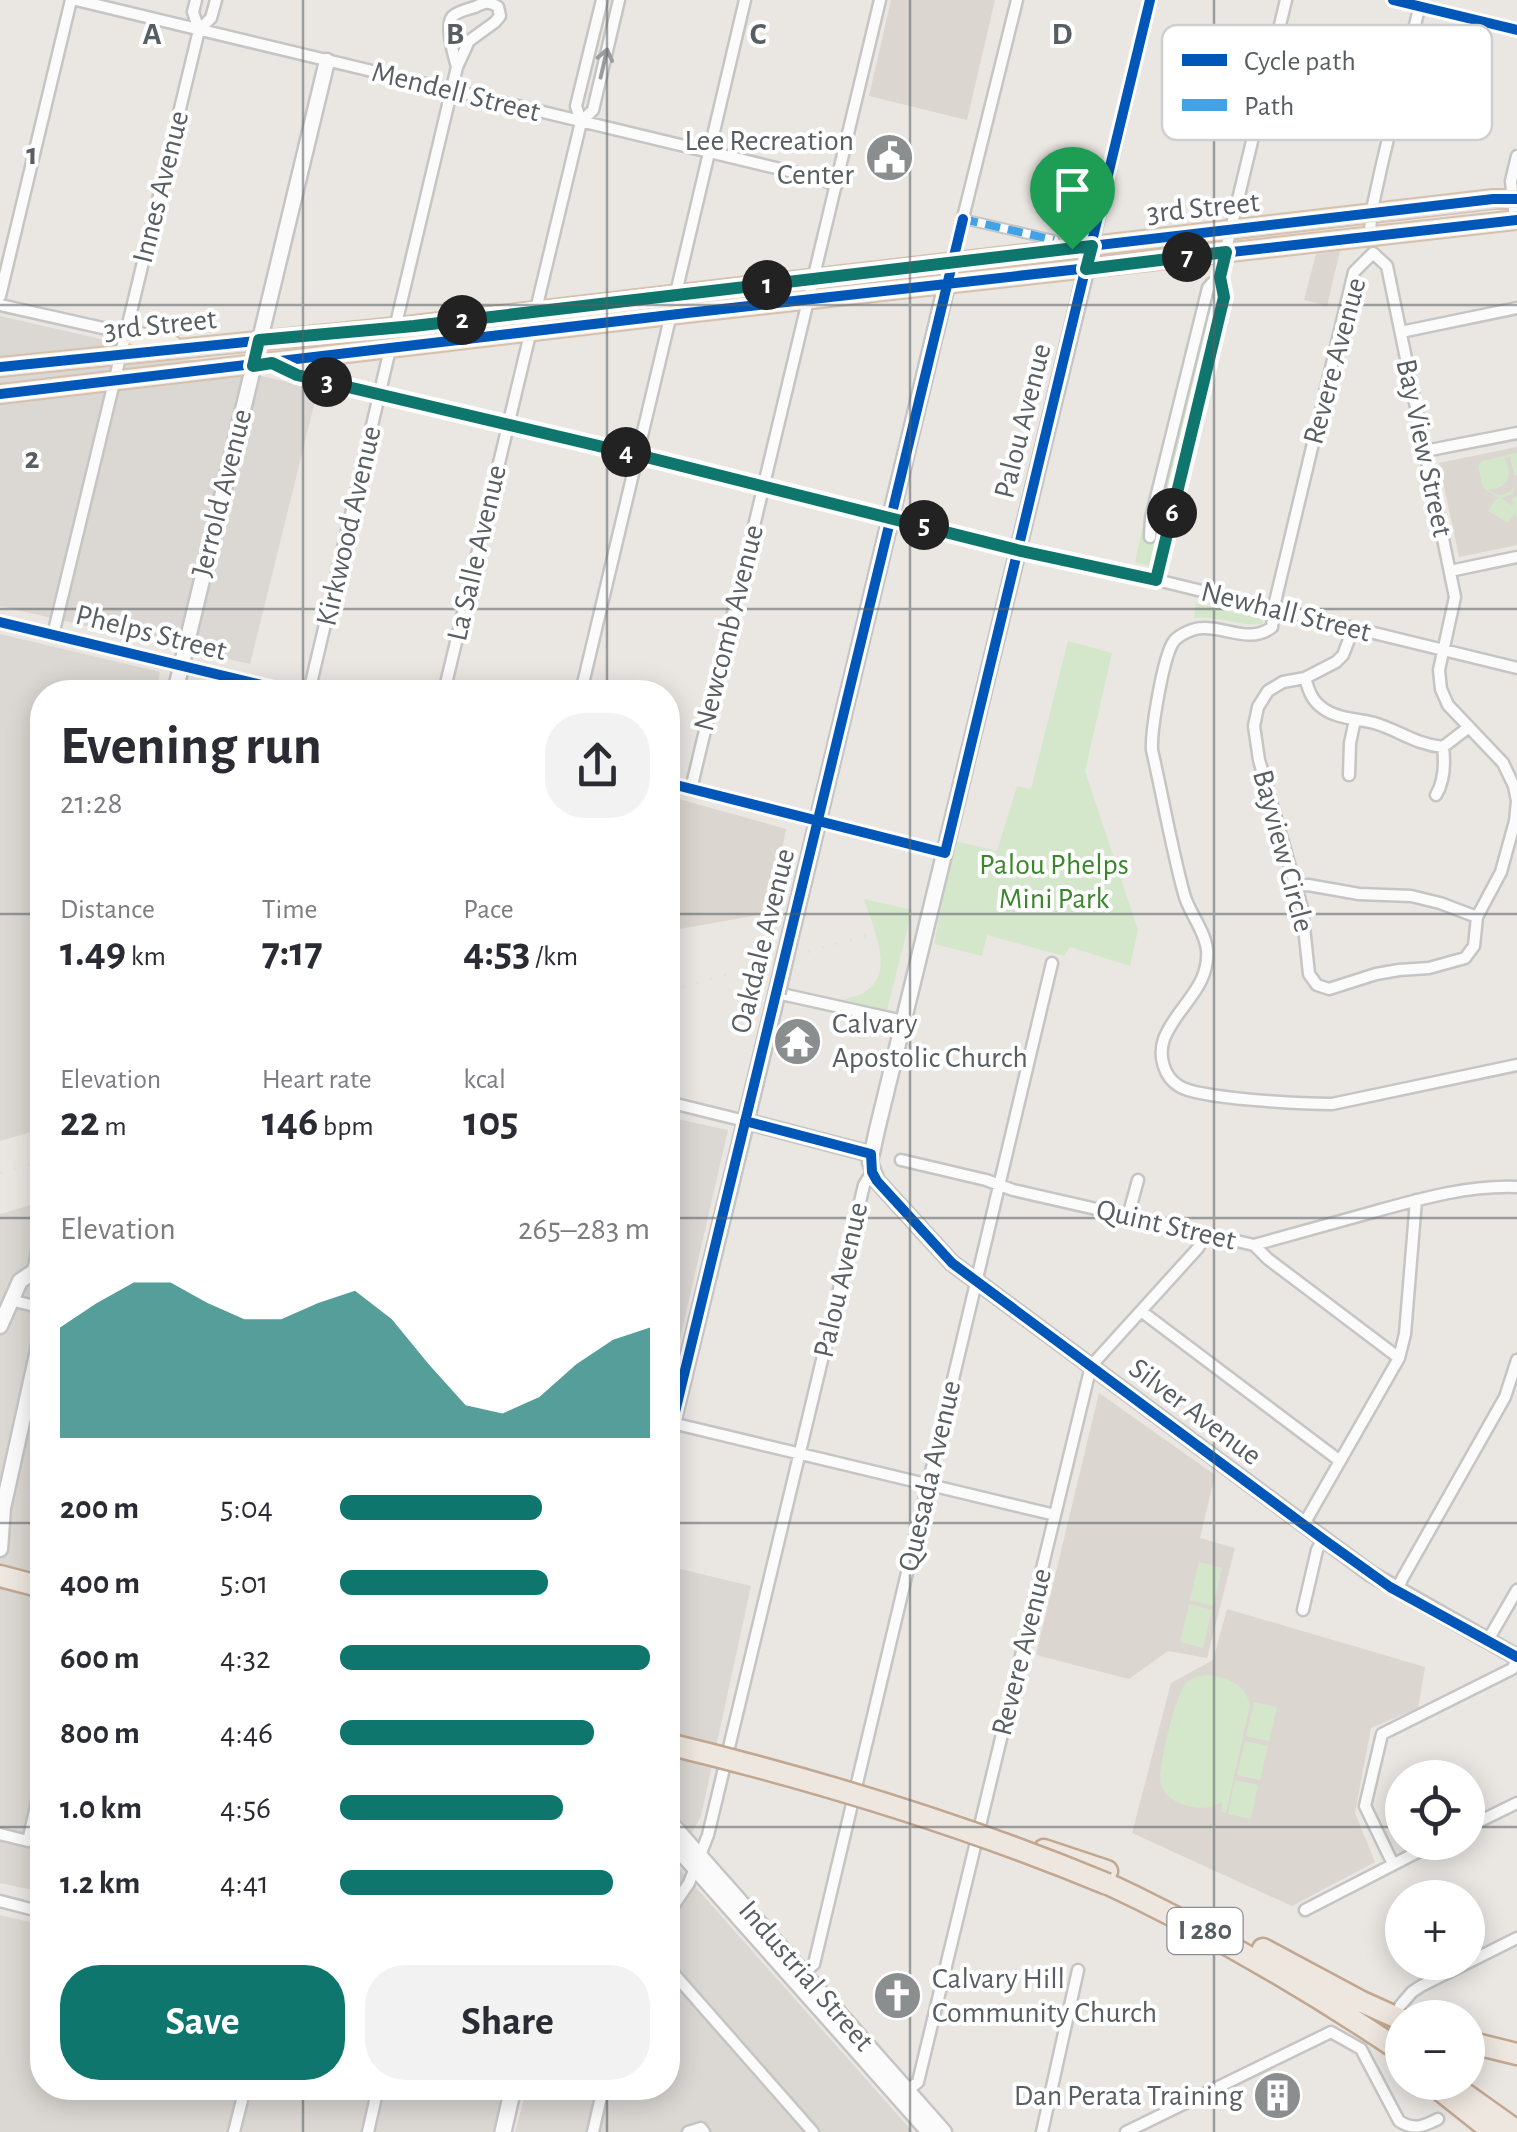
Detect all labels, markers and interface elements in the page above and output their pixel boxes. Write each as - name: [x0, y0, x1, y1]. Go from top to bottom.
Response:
- text: A: [142, 18, 162, 50]
- text: B: [446, 18, 464, 50]
- text: C: [750, 18, 767, 50]
- text: D: [1052, 18, 1073, 50]
- legend: [1162, 25, 1492, 140]
- one-way arrow: [596, 48, 614, 80]
- text: Cycle path: [1244, 48, 1356, 76]
- street label: Mendell Street: [369, 57, 544, 127]
- text: Path: [1244, 93, 1294, 121]
- street label: Innes Avenue: [128, 108, 194, 266]
- place label: Lee Recreation Center: [685, 126, 854, 190]
- public building icon: Lee Recreation Center: [863, 132, 915, 184]
- text: 1: [26, 138, 38, 170]
- pin: [1030, 147, 1115, 250]
- icon: arrive: [1045, 162, 1100, 217]
- street label: 3rd Street: [1145, 187, 1261, 229]
- pin: 7: [1162, 232, 1212, 282]
- text: 7: [1181, 243, 1193, 271]
- pin: 1: [742, 260, 792, 310]
- text: 1: [762, 271, 772, 299]
- street label: Revere Avenue: [1298, 274, 1372, 448]
- pin: 2: [437, 295, 487, 345]
- street label: 3rd Street: [102, 304, 218, 346]
- text: 2: [455, 306, 469, 334]
- street label: Palou Avenue: [989, 340, 1057, 502]
- street label: Bay View Street: [1390, 356, 1458, 540]
- pin: 3: [302, 357, 352, 407]
- text: 3: [321, 368, 333, 396]
- street label: Jerrold Avenue: [187, 406, 257, 580]
- street label: Kirkwood Avenue: [311, 423, 387, 629]
- pin: 4: [601, 427, 651, 477]
- text: 4: [619, 438, 633, 466]
- text: 2: [24, 442, 40, 474]
- street label: La Salle Avenue: [442, 462, 512, 644]
- pin: 6: [1147, 488, 1197, 538]
- text: 6: [1165, 499, 1179, 527]
- pin: 5: [899, 500, 949, 550]
- text: 5: [918, 511, 930, 539]
- street label: Newcomb Avenue: [689, 522, 769, 734]
- street label: Newhall Street: [1198, 576, 1374, 648]
- street label: Phelps Street: [72, 600, 230, 666]
- button: share: [545, 713, 650, 818]
- text: Evening run: [60, 719, 322, 774]
- street label: Bayview Circle: [1247, 767, 1319, 935]
- text: 21:28: [60, 787, 123, 819]
- street label: Oakdale Avenue: [726, 846, 800, 1036]
- park label: Palou Phelps Mini Park: [979, 850, 1129, 914]
- text: Distance: [60, 896, 155, 924]
- text: Time: [262, 896, 317, 924]
- text: Pace: [463, 896, 514, 924]
- text: 1.49: [60, 931, 126, 973]
- text: 7:17: [262, 931, 323, 973]
- text: 4:53: [463, 931, 530, 973]
- text: km: [126, 943, 166, 971]
- text: /km: [530, 943, 578, 971]
- place label: Calvary Apostolic Church: [832, 1009, 1028, 1073]
- temple icon: Calvary Apostolic Church: [771, 1015, 823, 1067]
- text: Elevation: [60, 1066, 161, 1094]
- text: Heart rate: [262, 1066, 372, 1094]
- text: kcal: [463, 1066, 506, 1094]
- text: 22: [60, 1101, 100, 1143]
- text: 146: [262, 1101, 318, 1143]
- text: 105: [463, 1101, 518, 1143]
- text: m: [100, 1113, 127, 1141]
- text: bpm: [318, 1113, 374, 1141]
- street label: Quint Street: [1093, 1194, 1239, 1256]
- street label: Palou Avenue: [809, 1199, 873, 1361]
- text: Elevation: [60, 1213, 176, 1245]
- text: 265–283 m: [518, 1213, 650, 1245]
- street label: Silver Avenue: [1123, 1353, 1267, 1471]
- street label: Quesada Avenue: [893, 1378, 967, 1574]
- text: 200 m: [60, 1492, 139, 1524]
- text: 5:04: [220, 1492, 273, 1524]
- street label: Revere Avenue: [987, 1565, 1057, 1739]
- text: 400 m: [60, 1567, 140, 1599]
- text: 5:01: [220, 1567, 269, 1599]
- text: 600 m: [60, 1642, 139, 1674]
- text: 4:32: [220, 1642, 270, 1674]
- text: 800 m: [60, 1717, 140, 1749]
- text: 4:46: [220, 1717, 273, 1749]
- map controls: [1385, 1760, 1485, 2100]
- button: locate: [1385, 1760, 1485, 1860]
- text: 1.0 km: [60, 1792, 142, 1824]
- text: 4:56: [220, 1792, 271, 1824]
- text: 1.2 km: [60, 1867, 140, 1899]
- text: 4:41: [220, 1867, 269, 1899]
- button: +: [1385, 1880, 1485, 1980]
- street label: Industrial Street: [733, 1895, 879, 2057]
- road number: I 280: [1168, 1908, 1242, 1954]
- place label: Calvary Hill Community Church: [932, 1964, 1157, 2028]
- button: Save: [60, 1965, 345, 2080]
- button: Share: [365, 1965, 650, 2080]
- church icon: Calvary Hill Community Church: [871, 1970, 923, 2022]
- button: −: [1385, 2000, 1485, 2100]
- building icon: Dan Perata Training: [1252, 2070, 1304, 2122]
- place label: Dan Perata Training: [1014, 2081, 1243, 2111]

